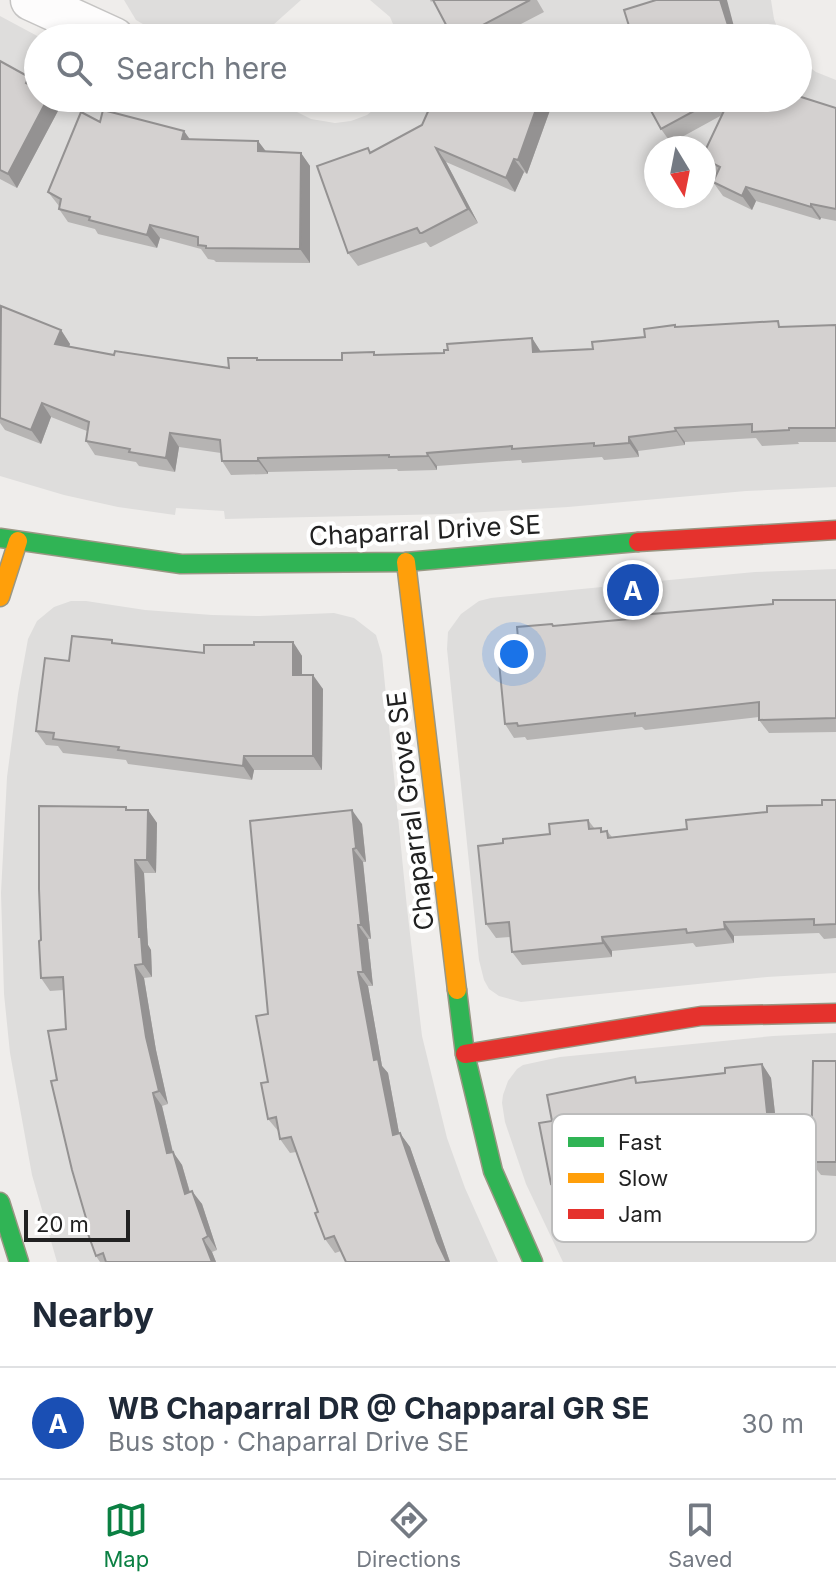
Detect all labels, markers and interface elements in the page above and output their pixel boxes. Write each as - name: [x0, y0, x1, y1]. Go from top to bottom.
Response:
- search box: [24, 24, 812, 112]
- icon: search: [52, 46, 96, 90]
- text: Search here: [116, 50, 288, 86]
- north arrow: [644, 136, 716, 208]
- street label: Chaparral Drive SE: [308, 508, 542, 552]
- pin: A: [607, 560, 659, 620]
- your location: [494, 634, 534, 674]
- street label: Chaparral Grove SE: [380, 690, 440, 932]
- legend: [552, 1114, 816, 1242]
- text: Fast: [618, 1129, 662, 1155]
- text: Slow: [618, 1165, 668, 1191]
- text: Jam: [618, 1201, 662, 1227]
- scale bar: [24, 1206, 130, 1242]
- text: 20 m: [36, 1211, 89, 1237]
- text: Nearby: [32, 1294, 154, 1335]
- text: WB Chaparral DR @ Chapparal GR SE: [108, 1390, 649, 1426]
- text: A: [48, 1408, 68, 1439]
- text: 30 m: [741, 1408, 804, 1439]
- text: Bus stop · Chaparral Drive SE: [108, 1426, 469, 1457]
- tab: Map: [104, 1498, 149, 1572]
- tab: Directions: [356, 1498, 461, 1572]
- tab: Saved: [668, 1498, 732, 1572]

